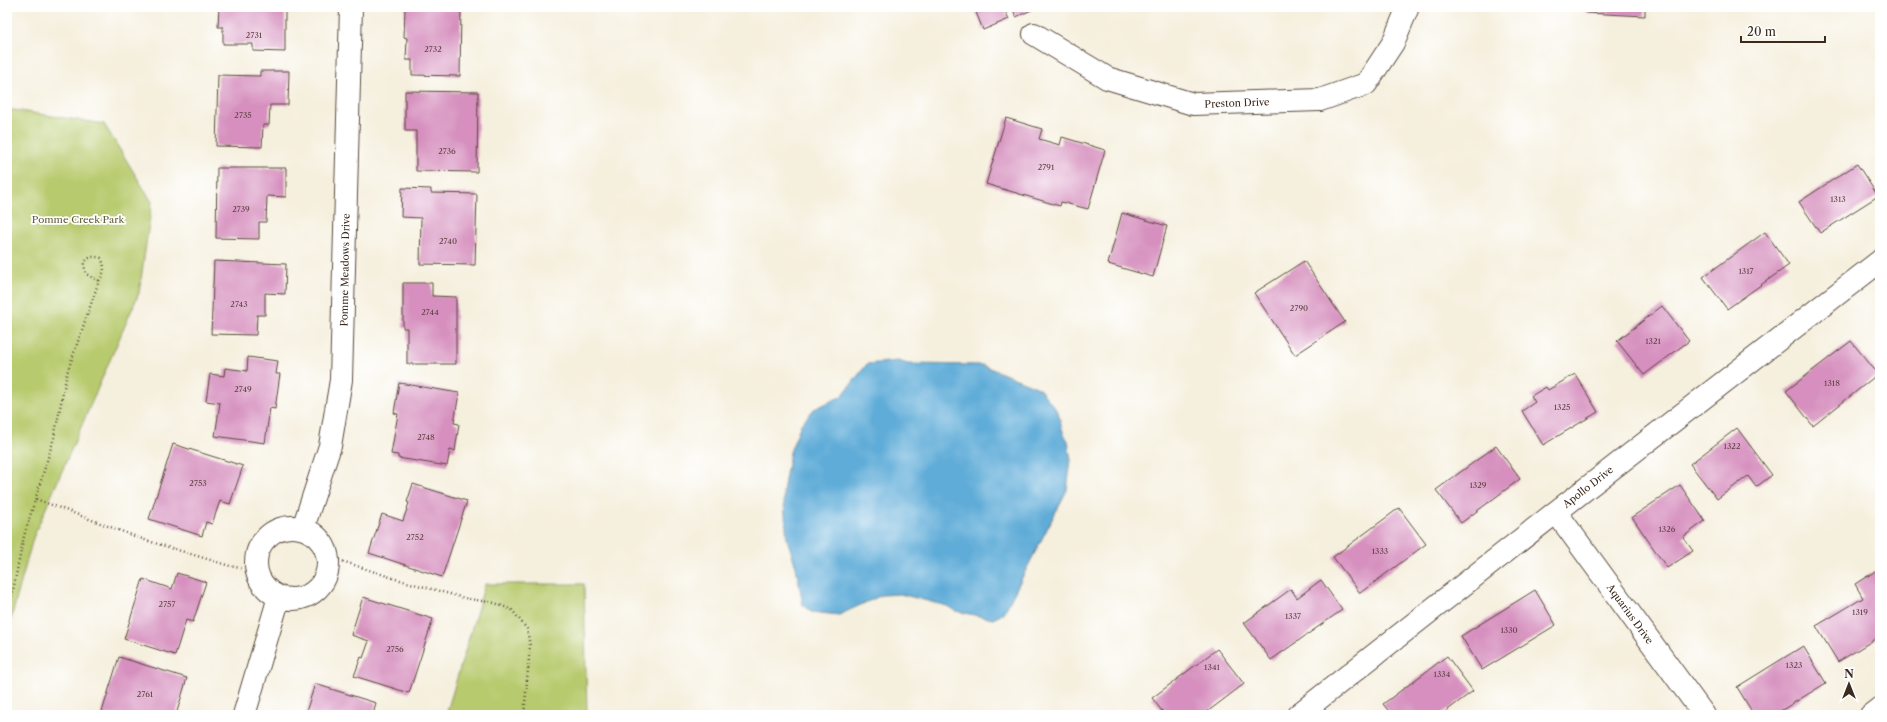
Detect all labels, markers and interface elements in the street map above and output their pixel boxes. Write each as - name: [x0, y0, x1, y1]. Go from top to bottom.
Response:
- scale bar: [1741, 18, 1825, 44]
- text: 20 m: [1747, 24, 1776, 39]
- house number: 2731: [246, 30, 263, 40]
- house number: 2732: [424, 44, 442, 54]
- street label: Preston Drive: [1204, 95, 1270, 111]
- house number: 2735: [234, 110, 252, 120]
- house number: 2736: [438, 146, 456, 156]
- house number: 2791: [1038, 162, 1055, 172]
- house number: 1313: [1830, 194, 1846, 204]
- house number: 2739: [232, 204, 250, 214]
- park label: Pomme Creek Park: [32, 213, 125, 226]
- street label: Pomme Meadows Drive: [338, 213, 352, 327]
- house number: 2740: [439, 236, 457, 246]
- house number: 1317: [1738, 266, 1754, 276]
- house number: 2743: [230, 299, 248, 309]
- house number: 2790: [1290, 303, 1308, 313]
- house number: 2744: [421, 307, 439, 317]
- house number: 1321: [1645, 336, 1662, 346]
- house number: 1318: [1824, 378, 1840, 388]
- house number: 2749: [234, 384, 252, 394]
- house number: 1325: [1554, 402, 1570, 412]
- house number: 2748: [417, 432, 435, 442]
- house number: 1322: [1724, 441, 1741, 451]
- street label: Apollo Drive: [1559, 463, 1616, 511]
- house number: 2753: [189, 478, 207, 488]
- house number: 1329: [1469, 480, 1487, 490]
- house number: 1326: [1658, 524, 1676, 534]
- house number: 2752: [406, 532, 424, 542]
- house number: 1333: [1372, 546, 1388, 556]
- street label: Aquarius Drive: [1603, 581, 1656, 647]
- house number: 2757: [159, 599, 175, 609]
- house number: 1319: [1852, 607, 1868, 617]
- house number: 1337: [1285, 611, 1301, 621]
- house number: 1330: [1500, 625, 1518, 635]
- house number: 2756: [386, 644, 404, 654]
- house number: 1323: [1786, 660, 1802, 670]
- house number: 1341: [1204, 662, 1221, 672]
- north arrow: [1829, 664, 1869, 704]
- text: N: [1844, 667, 1854, 681]
- house number: 1334: [1434, 669, 1451, 679]
- house number: 2761: [137, 689, 154, 699]

